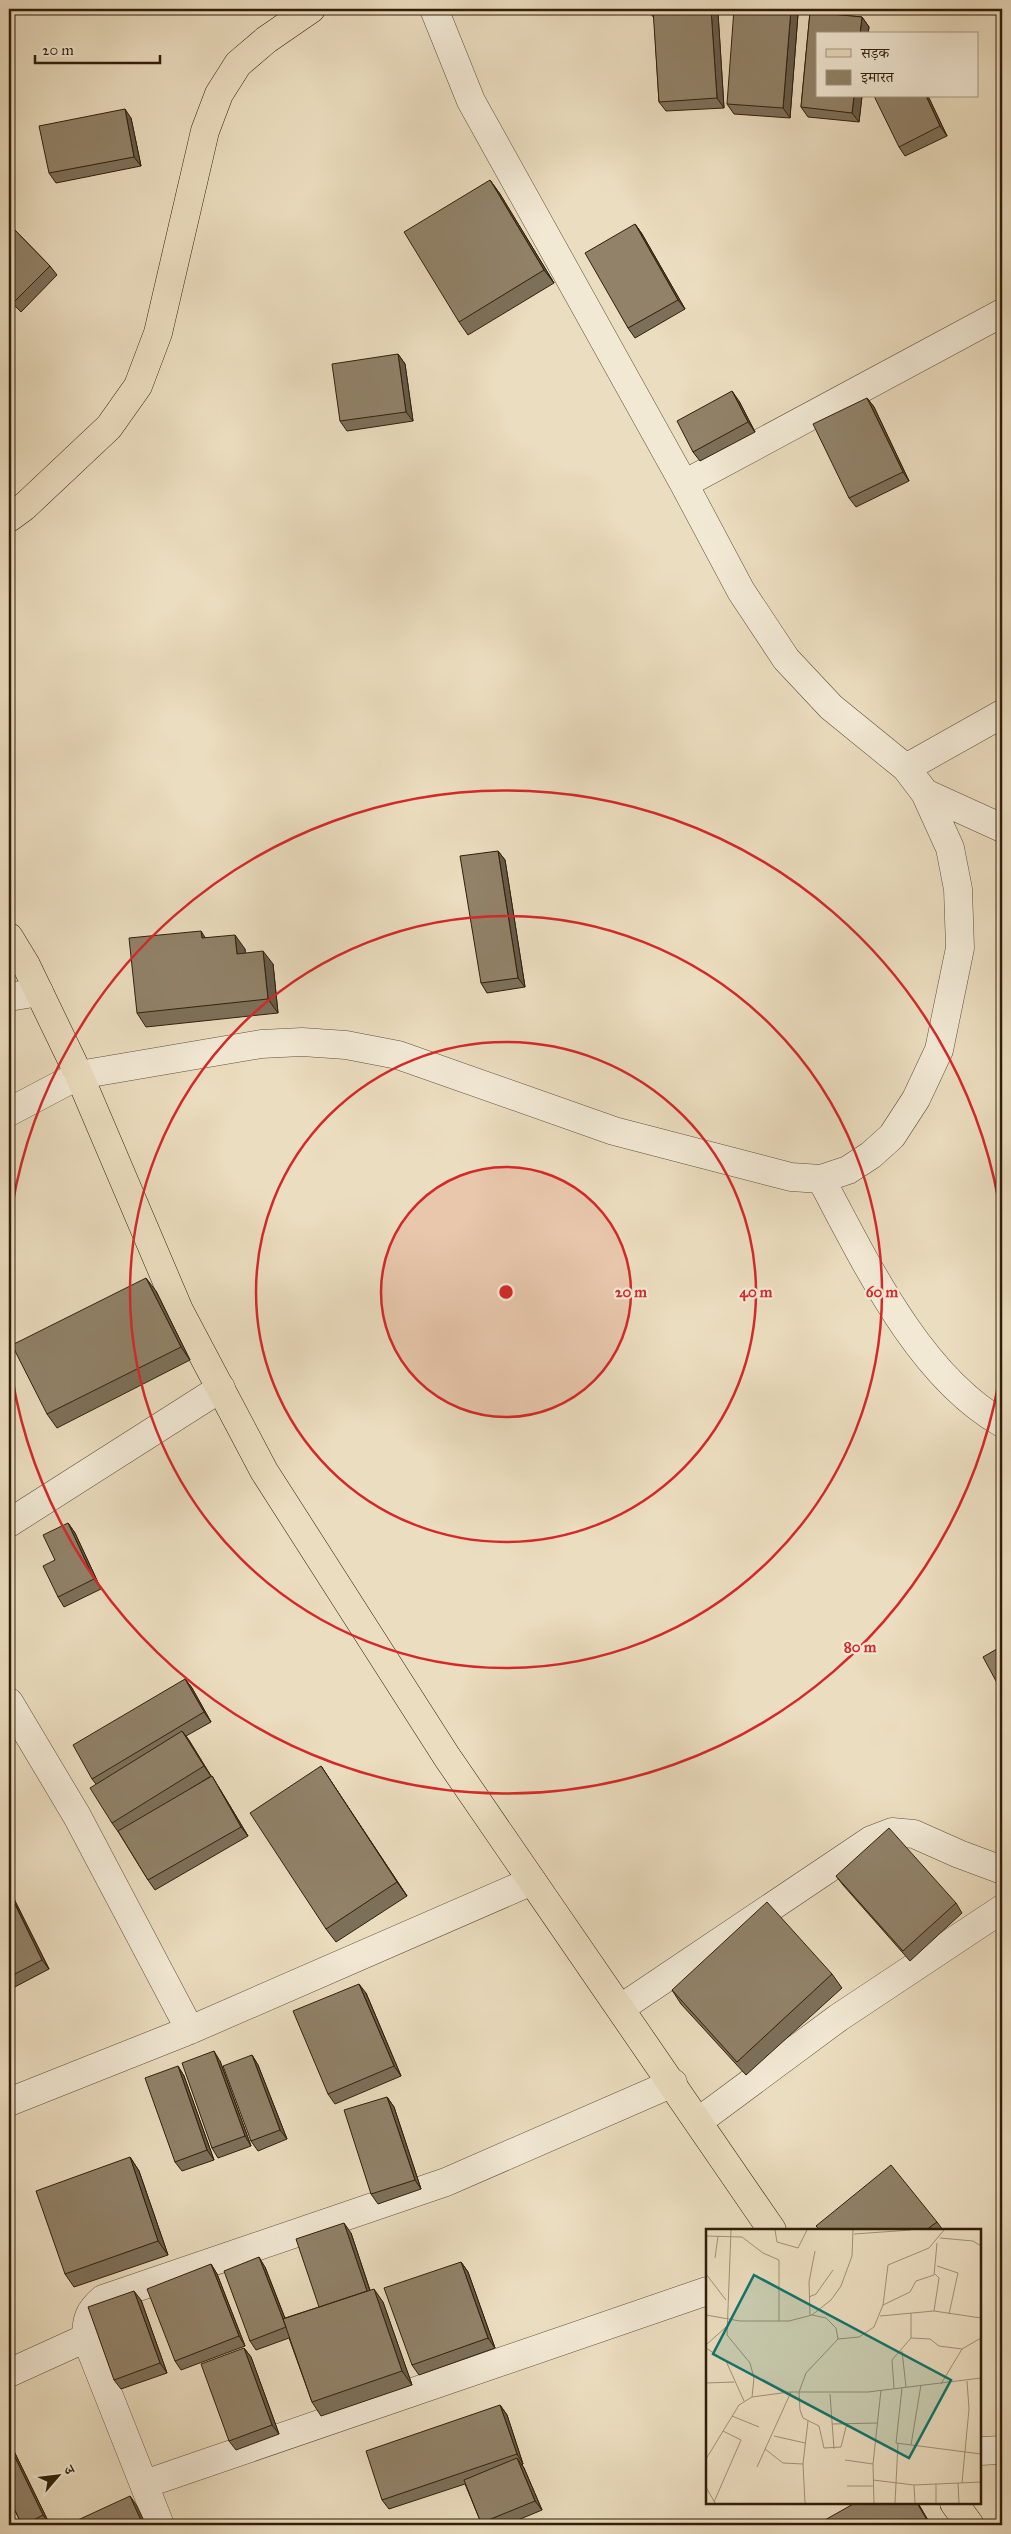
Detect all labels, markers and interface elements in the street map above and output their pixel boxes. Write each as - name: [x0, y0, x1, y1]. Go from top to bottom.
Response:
- scale bar: [35, 32, 160, 64]
- legend: [816, 32, 978, 98]
- text: 20 m: [42, 41, 74, 59]
- text: सड़क: [860, 44, 890, 62]
- text: इमारत: [860, 68, 895, 86]
- centre of rings: [497, 1283, 515, 1301]
- text: 20 m: [615, 1283, 647, 1301]
- text: 40 m: [740, 1283, 773, 1302]
- text: 60 m: [866, 1283, 899, 1301]
- text: 80 m: [844, 1638, 877, 1656]
- inset map: [706, 2229, 981, 2504]
- north arrow: [32, 2452, 82, 2502]
- text: उ: [59, 2462, 79, 2478]

